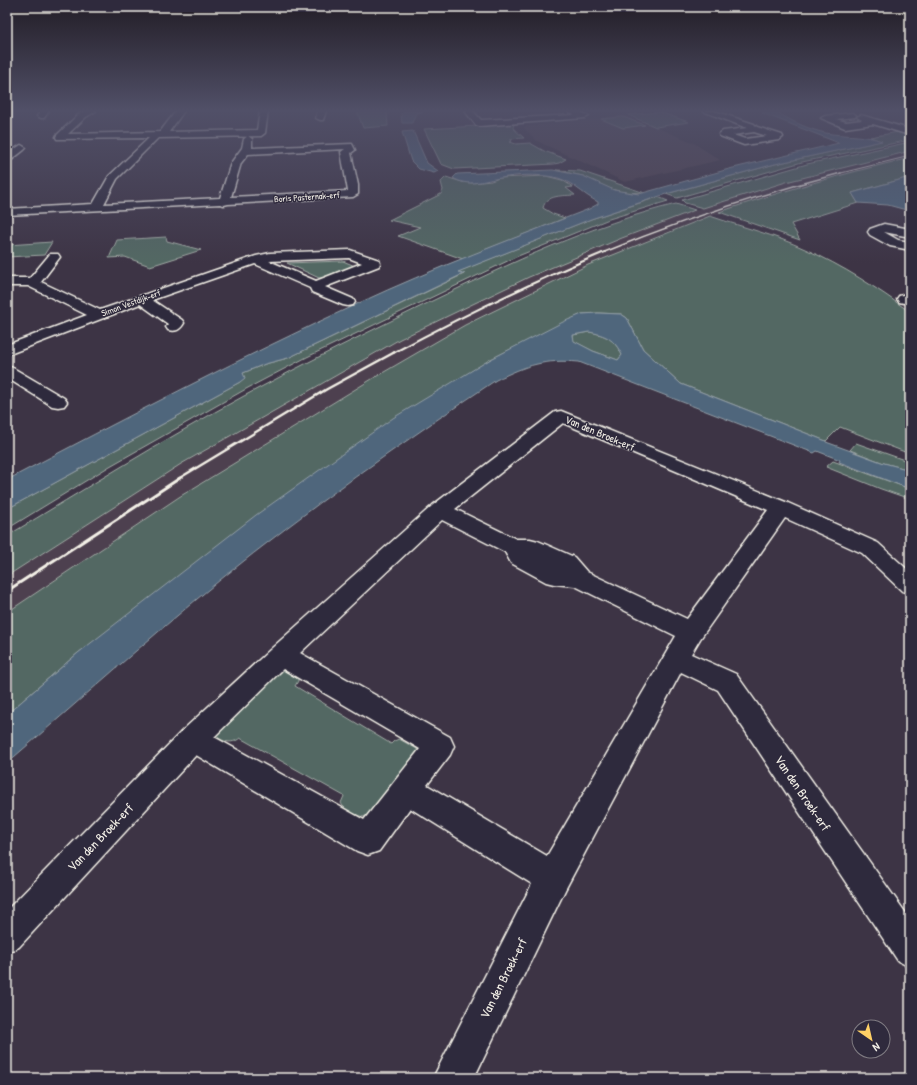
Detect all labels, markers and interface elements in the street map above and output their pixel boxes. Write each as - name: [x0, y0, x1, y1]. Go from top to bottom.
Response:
- street label: Boris Pasternak-erf: [274, 189, 341, 205]
- street label: Simon Vestdijk-erf: [100, 286, 163, 319]
- street label: Van den Broek-erf: [563, 412, 637, 454]
- street label: Van den Broek-erf: [771, 752, 835, 835]
- street label: Van den Broek-erf: [63, 799, 137, 875]
- street label: Van den Broek-erf: [475, 934, 531, 1021]
- north arrow: [851, 1019, 891, 1059]
- text: N: [870, 1040, 883, 1055]

